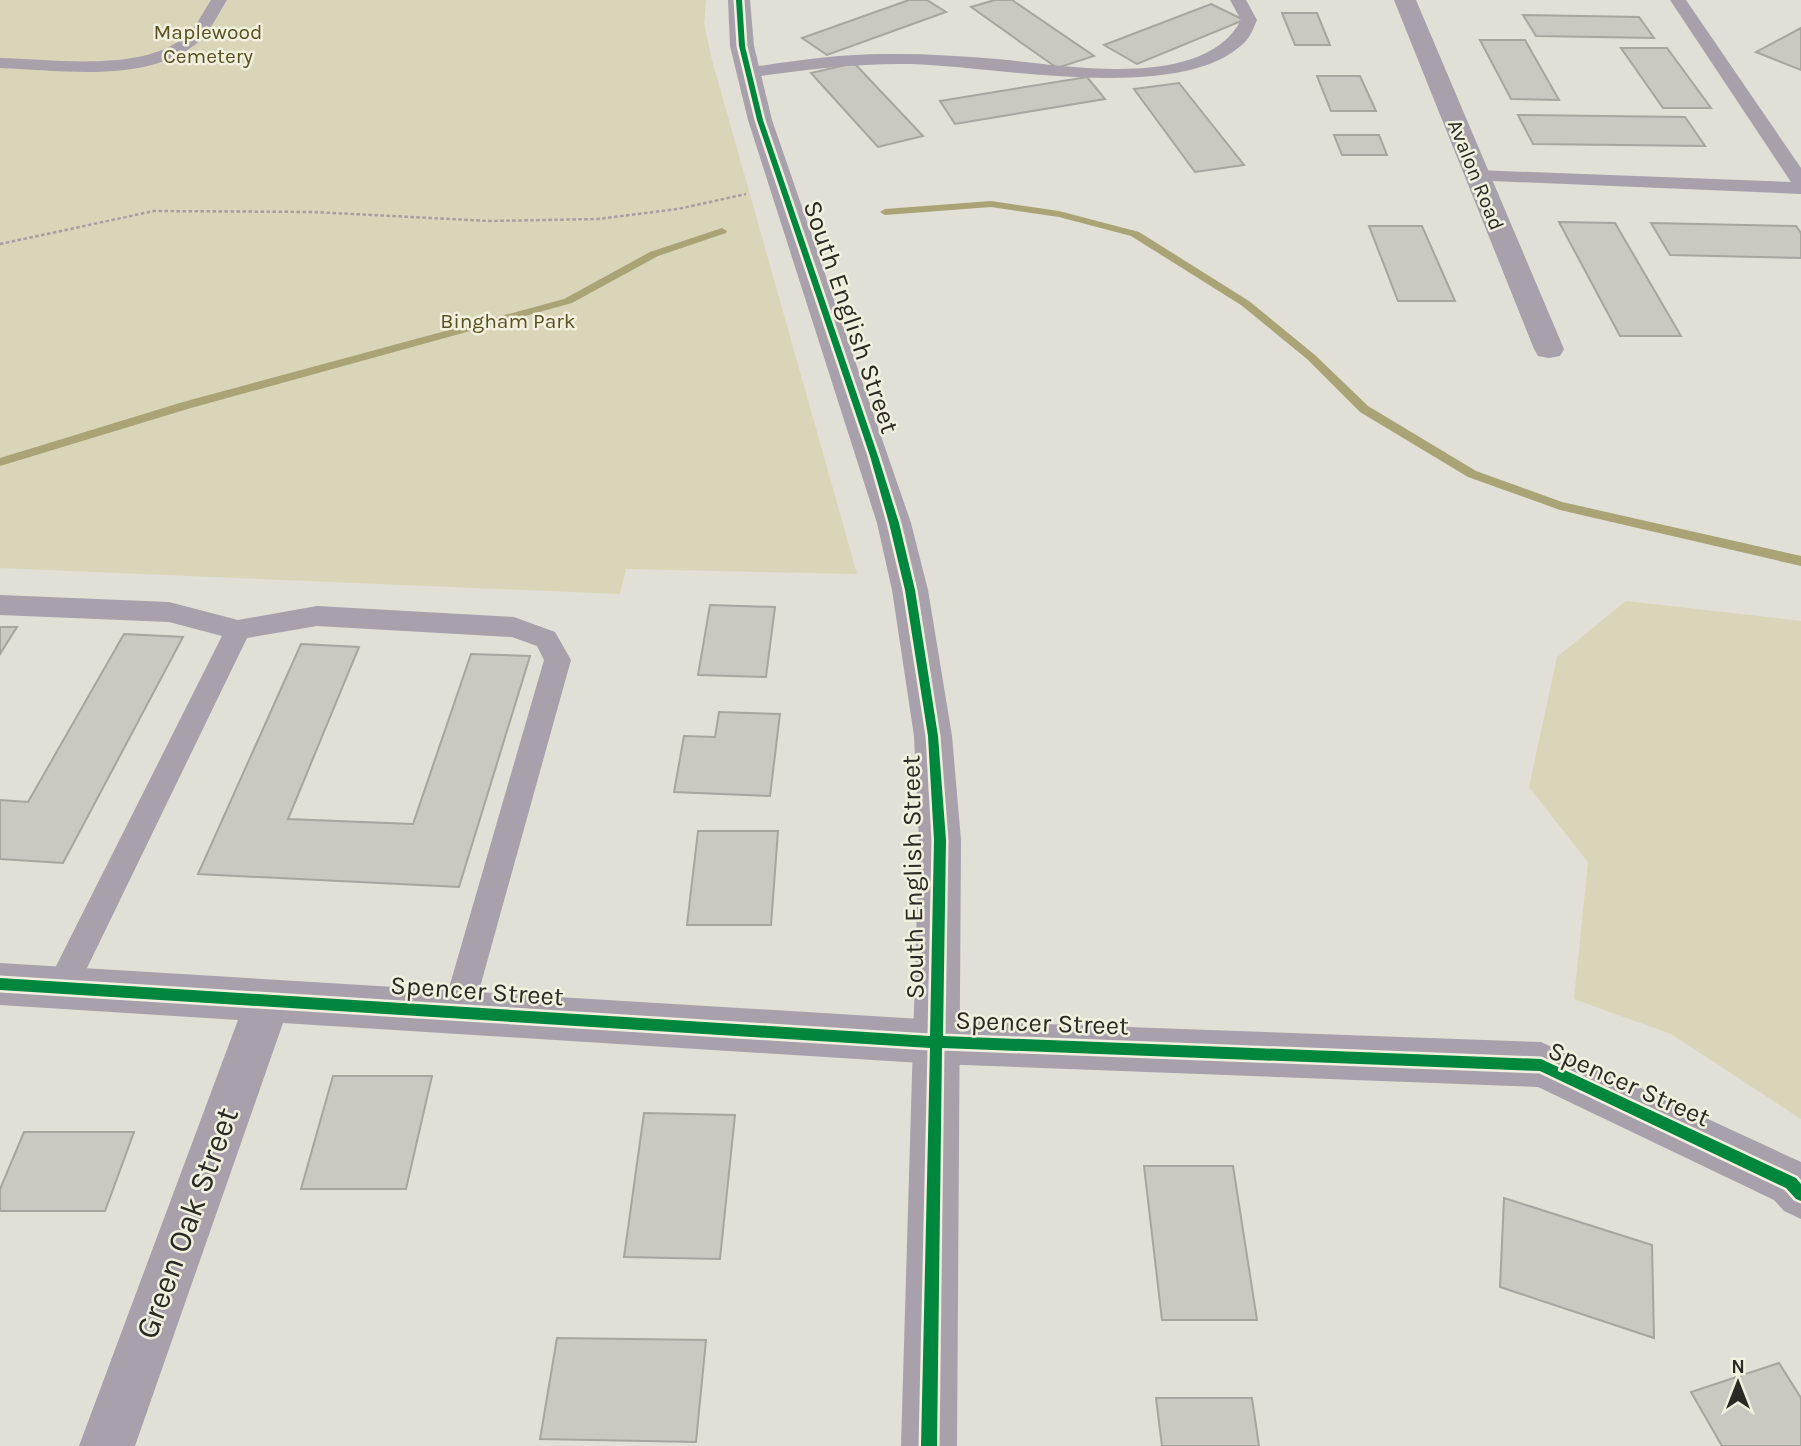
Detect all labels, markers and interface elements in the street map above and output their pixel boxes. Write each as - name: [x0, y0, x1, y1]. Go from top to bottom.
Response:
- park label: Maplewood Cemetery: [154, 20, 262, 68]
- street label: Avalon Road: [1443, 116, 1509, 234]
- street label: South English Street: [797, 196, 905, 438]
- park label: Bingham Park: [440, 309, 576, 333]
- street label: South English Street: [895, 754, 931, 999]
- street label: Spencer Street: [389, 969, 565, 1013]
- street label: Spencer Street: [955, 1004, 1130, 1042]
- street label: Spencer Street: [1543, 1035, 1715, 1134]
- street label: Green Oak Street: [128, 1102, 246, 1344]
- north arrow: [1703, 1348, 1773, 1418]
- text: N: [1731, 1356, 1745, 1378]

